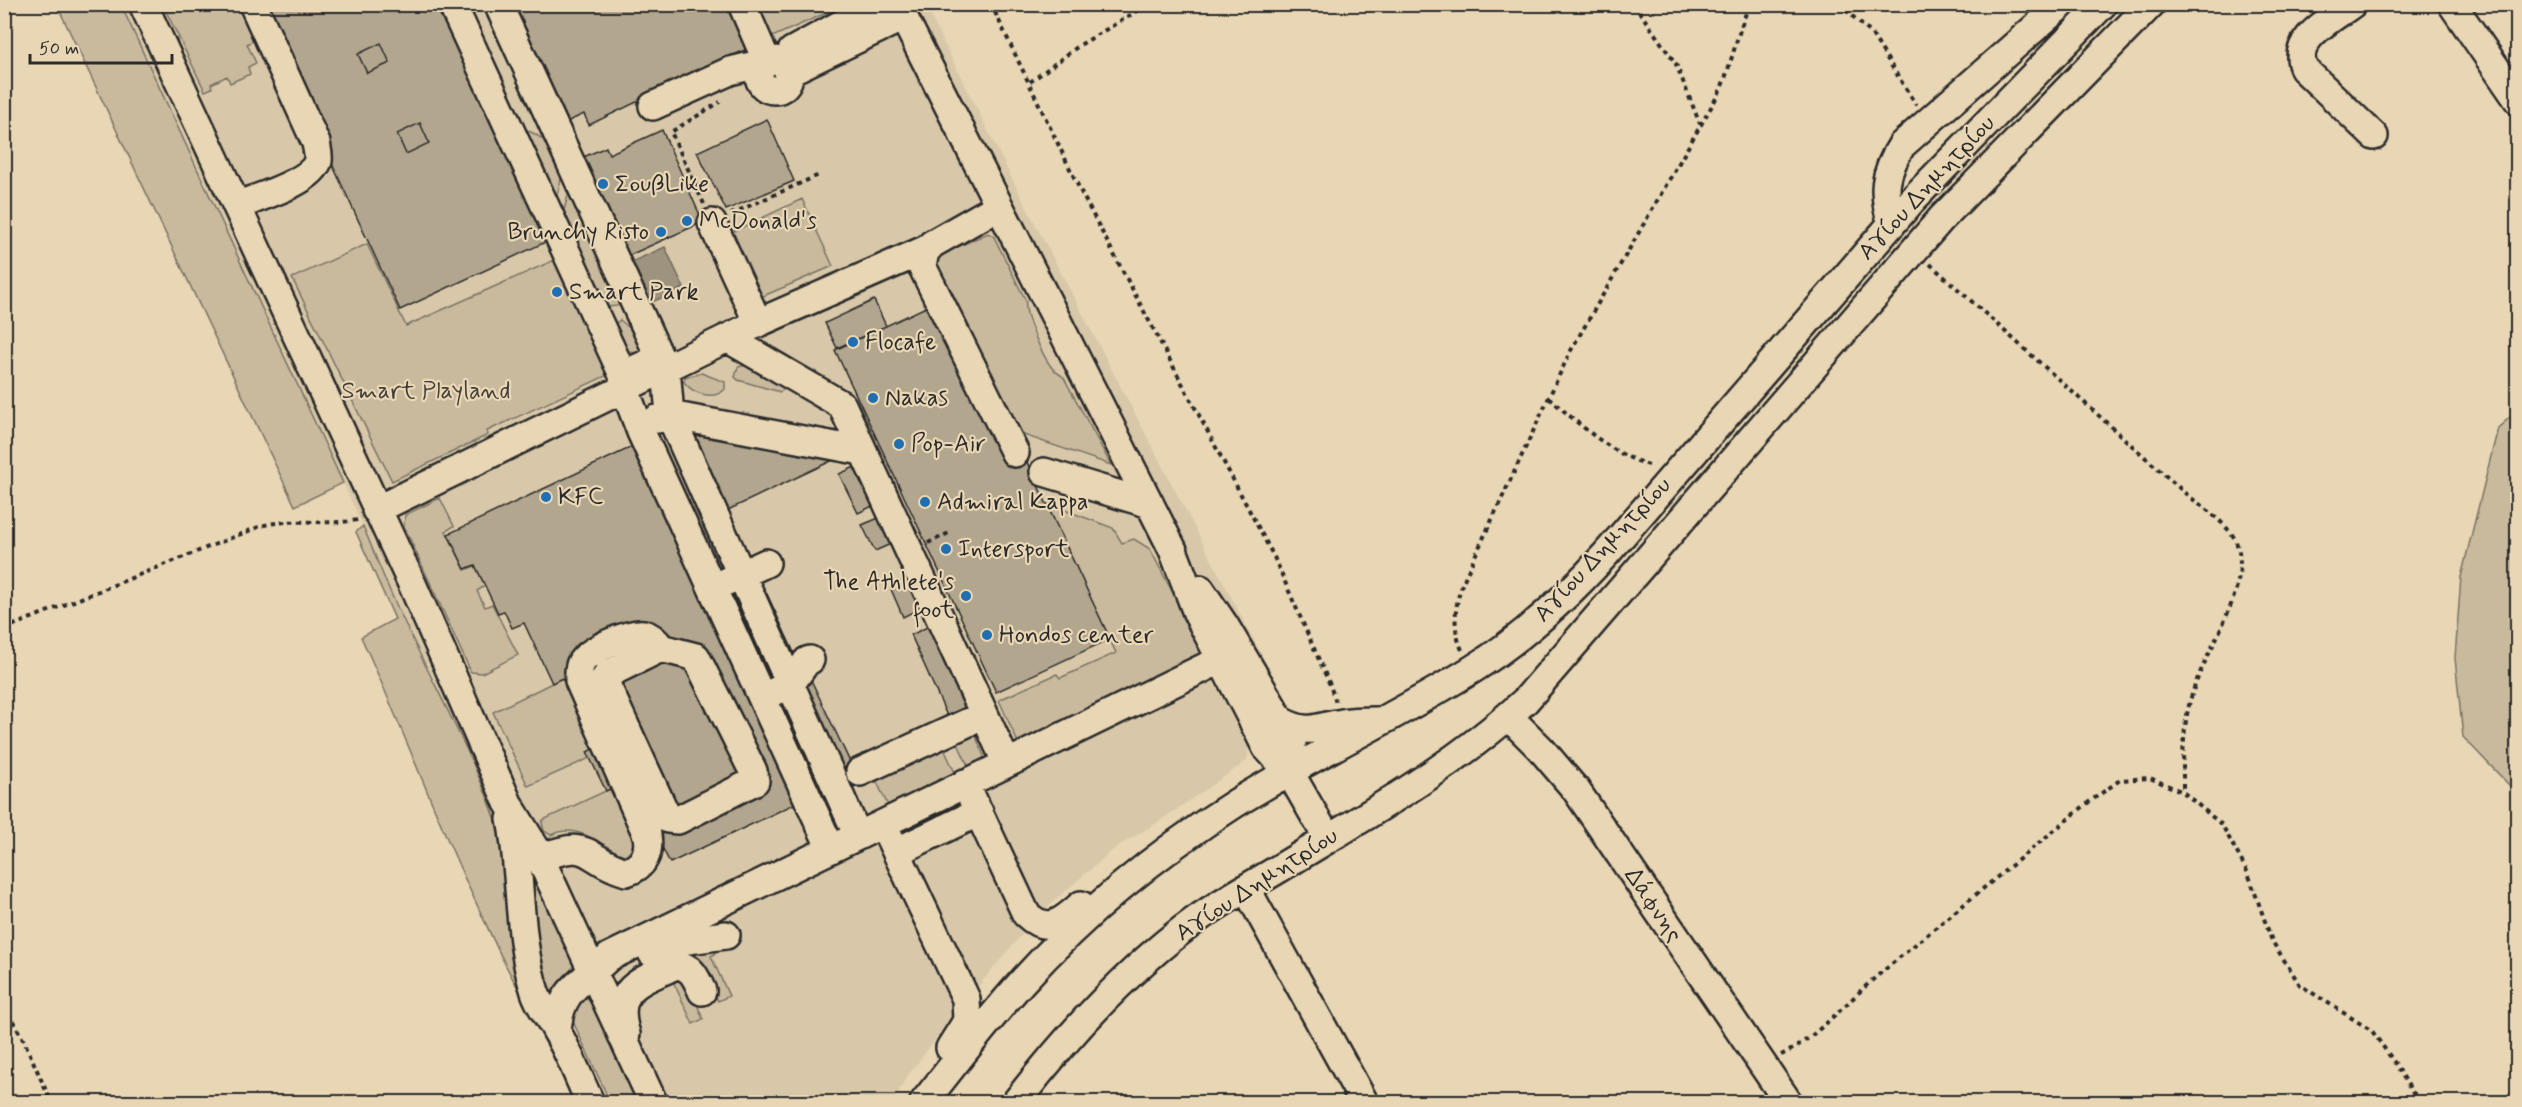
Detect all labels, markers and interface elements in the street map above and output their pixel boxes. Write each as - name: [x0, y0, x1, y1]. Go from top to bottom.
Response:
- scale bar: [30, 27, 172, 65]
- text: 50 m: [39, 37, 79, 61]
- street label: Αγίου Δημητρίου: [1852, 109, 2003, 267]
- place label: ΣουβLike: [615, 169, 709, 200]
- marker: ΣουβLike: [596, 177, 610, 191]
- place label: McDonald's: [699, 206, 817, 237]
- marker: McDonald's: [680, 214, 694, 228]
- place label: Brunchy Risto: [507, 217, 649, 248]
- marker: Brunchy Risto: [654, 225, 668, 239]
- place label: Smart Park: [569, 277, 699, 308]
- marker: Smart Park: [550, 285, 564, 299]
- place label: Flocafe: [865, 327, 936, 358]
- marker: Flocafe: [846, 335, 860, 349]
- park label: Smart Playland: [342, 376, 510, 407]
- place label: Nakas: [885, 383, 948, 414]
- marker: Nakas: [866, 391, 880, 405]
- place label: Pop-Air: [911, 429, 986, 460]
- marker: Pop-Air: [892, 437, 906, 451]
- street label: Αγίου Δημητρίου: [1528, 471, 1679, 629]
- place label: KFC: [558, 482, 603, 513]
- place label: Admiral Kappa: [937, 487, 1089, 518]
- marker: KFC: [539, 490, 553, 504]
- marker: Admiral Kappa: [918, 495, 932, 509]
- place label: Intersport: [958, 534, 1069, 565]
- marker: Intersport: [939, 542, 953, 556]
- place label: The Athlete's foot: [823, 567, 954, 628]
- marker: The Athlete's foot: [959, 589, 973, 603]
- place label: Hondos center: [999, 620, 1154, 651]
- marker: Hondos center: [980, 628, 994, 642]
- street label: Αγίου Δημητρίου: [1170, 821, 1344, 949]
- street label: Δάφνης: [1617, 862, 1689, 948]

